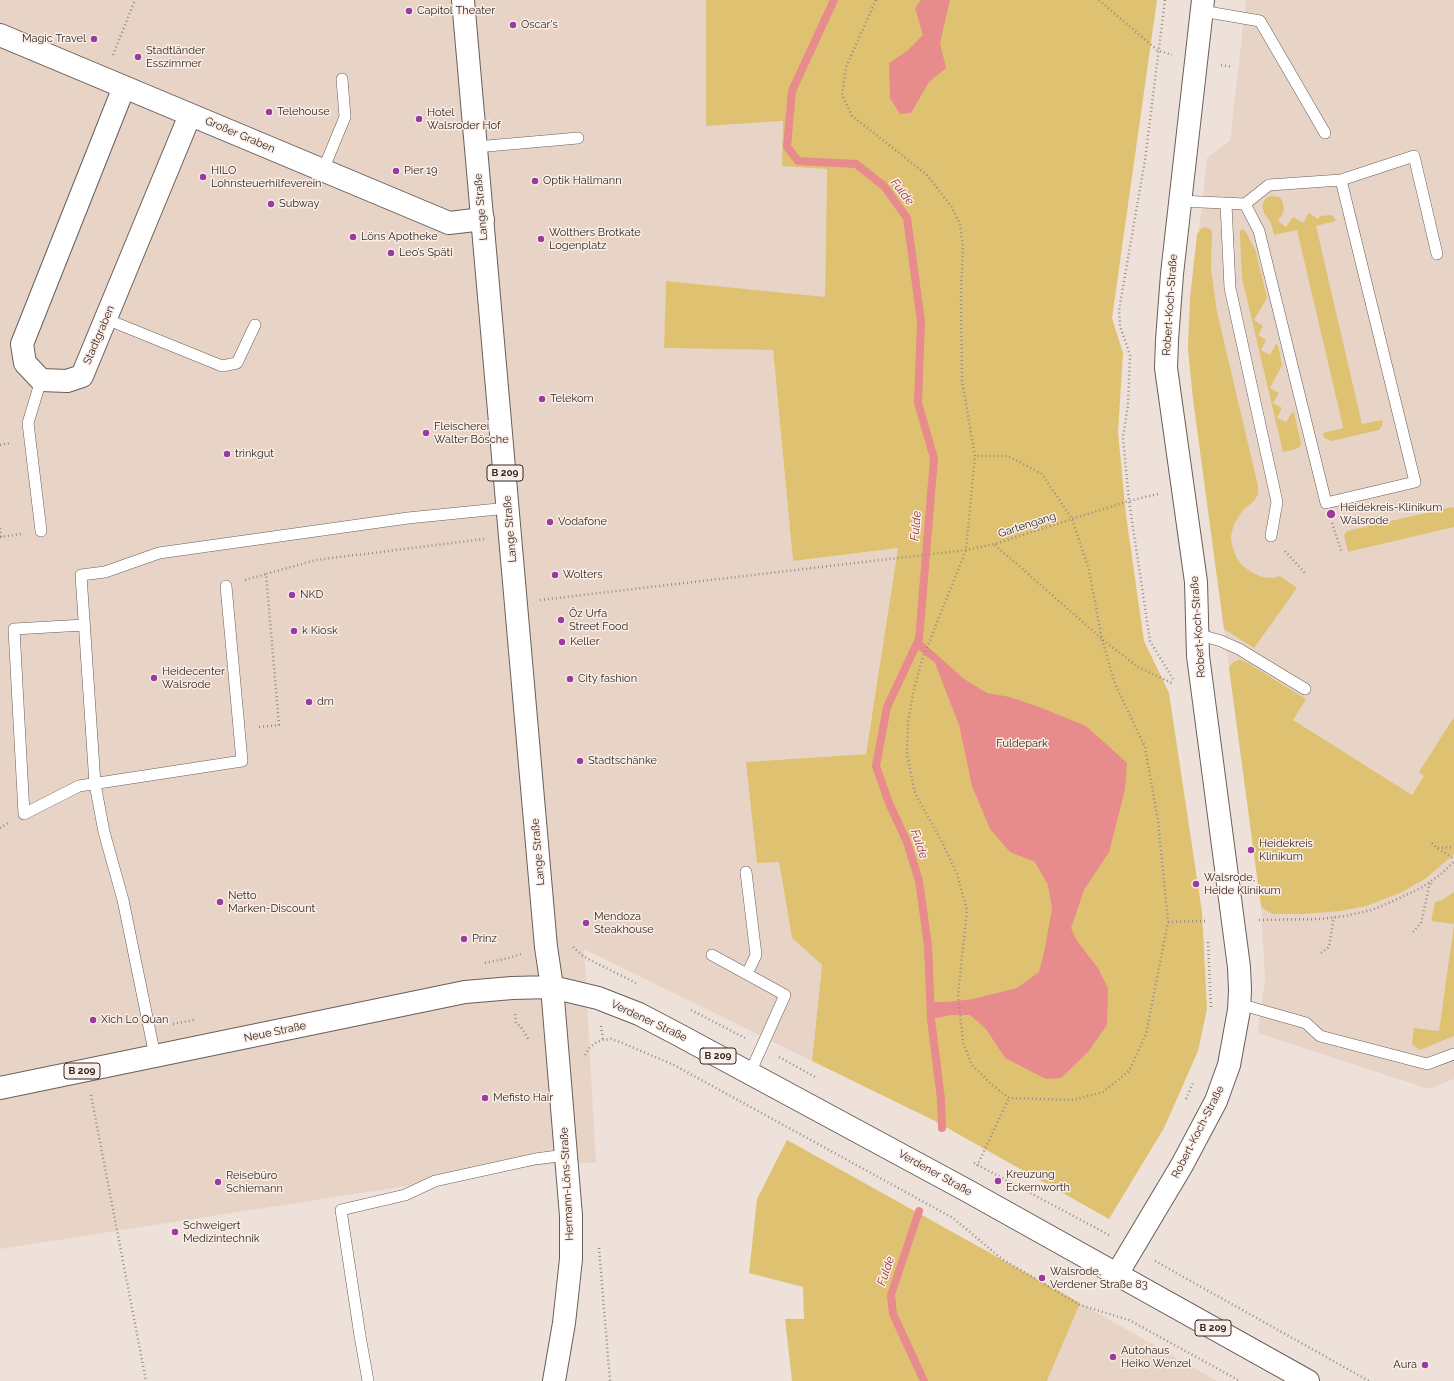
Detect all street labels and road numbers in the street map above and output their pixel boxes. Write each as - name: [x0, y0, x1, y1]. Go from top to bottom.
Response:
- street label: Großer Graben: [203, 114, 277, 156]
- street label: Lange Straße: [471, 173, 491, 241]
- street label: Robert-Koch-Straße: [1160, 254, 1180, 356]
- street label: Stadtgraben: [81, 303, 117, 367]
- road number: B 209: [487, 465, 523, 481]
- street label: Lange Straße: [500, 495, 520, 563]
- street label: Gartengang: [996, 509, 1058, 541]
- street label: Robert-Koch-Straße: [1188, 576, 1208, 678]
- street label: Lange Straße: [528, 818, 548, 886]
- street label: Verdener Straße: [609, 998, 689, 1044]
- street label: Neue Straße: [243, 1019, 307, 1045]
- road number: B 209: [700, 1048, 736, 1064]
- road number: B 209: [64, 1063, 100, 1079]
- street label: Robert-Koch-Straße: [1169, 1084, 1227, 1180]
- street label: Hermann-Löns-Straße: [557, 1127, 577, 1241]
- street label: Verdener Straße: [896, 1147, 974, 1199]
- road number: B 209: [1195, 1320, 1231, 1336]

